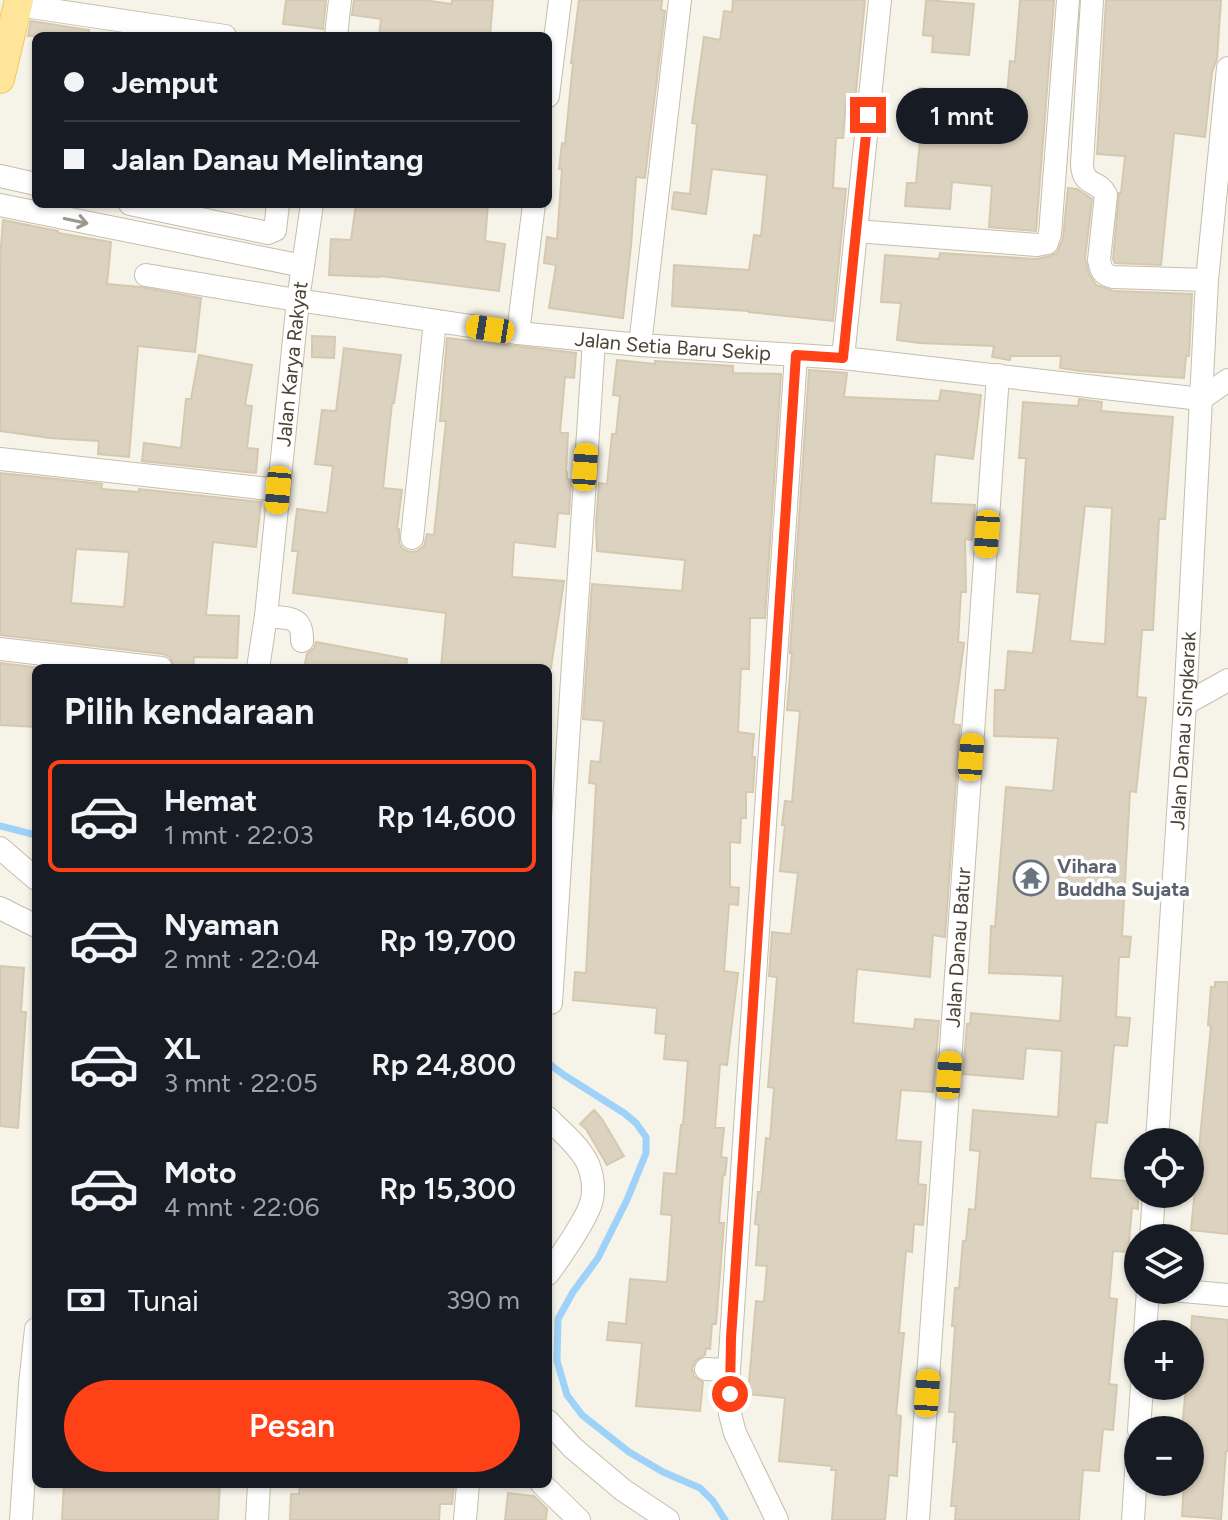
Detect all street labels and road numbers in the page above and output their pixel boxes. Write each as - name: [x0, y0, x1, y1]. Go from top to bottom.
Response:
- street label: Jalan Karya Rakyat: [271, 280, 313, 448]
- street label: Jalan Setia Baru Sekip: [574, 327, 772, 365]
- street label: Jalan Danau Singkarak: [1165, 631, 1201, 831]
- street label: Jalan Danau Batur: [940, 866, 976, 1028]

